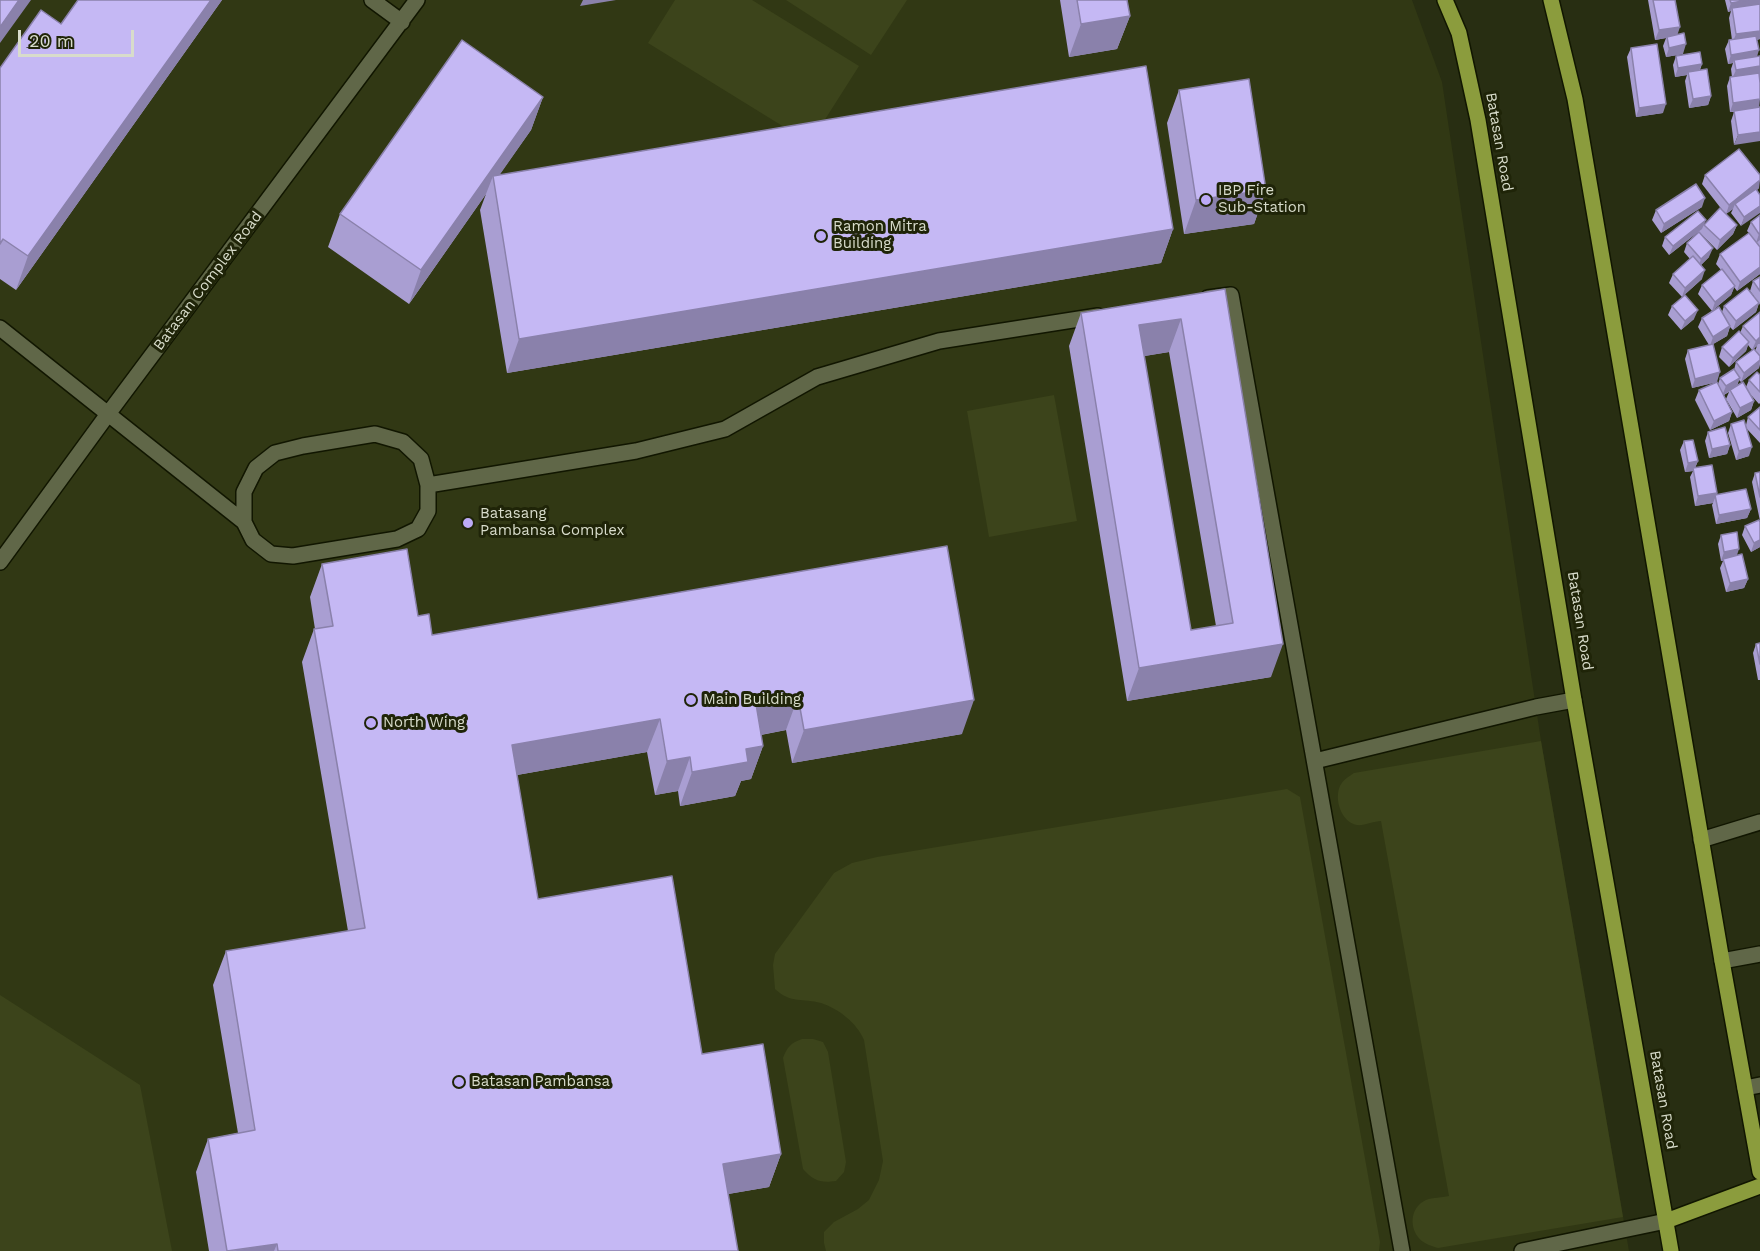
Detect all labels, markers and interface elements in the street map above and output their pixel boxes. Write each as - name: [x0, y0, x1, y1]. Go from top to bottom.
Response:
- scale bar: [21, 18, 136, 56]
- text: 20 m: [29, 30, 74, 51]
- street label: Batasan Road: [1481, 91, 1517, 193]
- place label: IBP Fire Sub-Station: [1218, 182, 1306, 217]
- marker: IBP Fire Sub-Station: [1199, 193, 1213, 207]
- street label: Batasan Complex Road: [150, 208, 266, 354]
- place label: Ramon Mitra Building: [833, 218, 927, 253]
- marker: Ramon Mitra Building: [814, 229, 828, 243]
- place label: Batasang Pambansa Complex: [480, 505, 625, 540]
- marker: Batasang Pambansa Complex: [461, 516, 475, 530]
- street label: Batasan Road: [1563, 570, 1597, 672]
- place label: Main Building: [703, 691, 801, 709]
- marker: Main Building: [684, 693, 698, 707]
- place label: North Wing: [383, 714, 465, 732]
- marker: North Wing: [364, 716, 378, 730]
- street label: Batasan Road: [1645, 1049, 1681, 1151]
- place label: Batasan Pambansa: [471, 1073, 610, 1091]
- marker: Batasan Pambansa: [452, 1075, 466, 1089]

